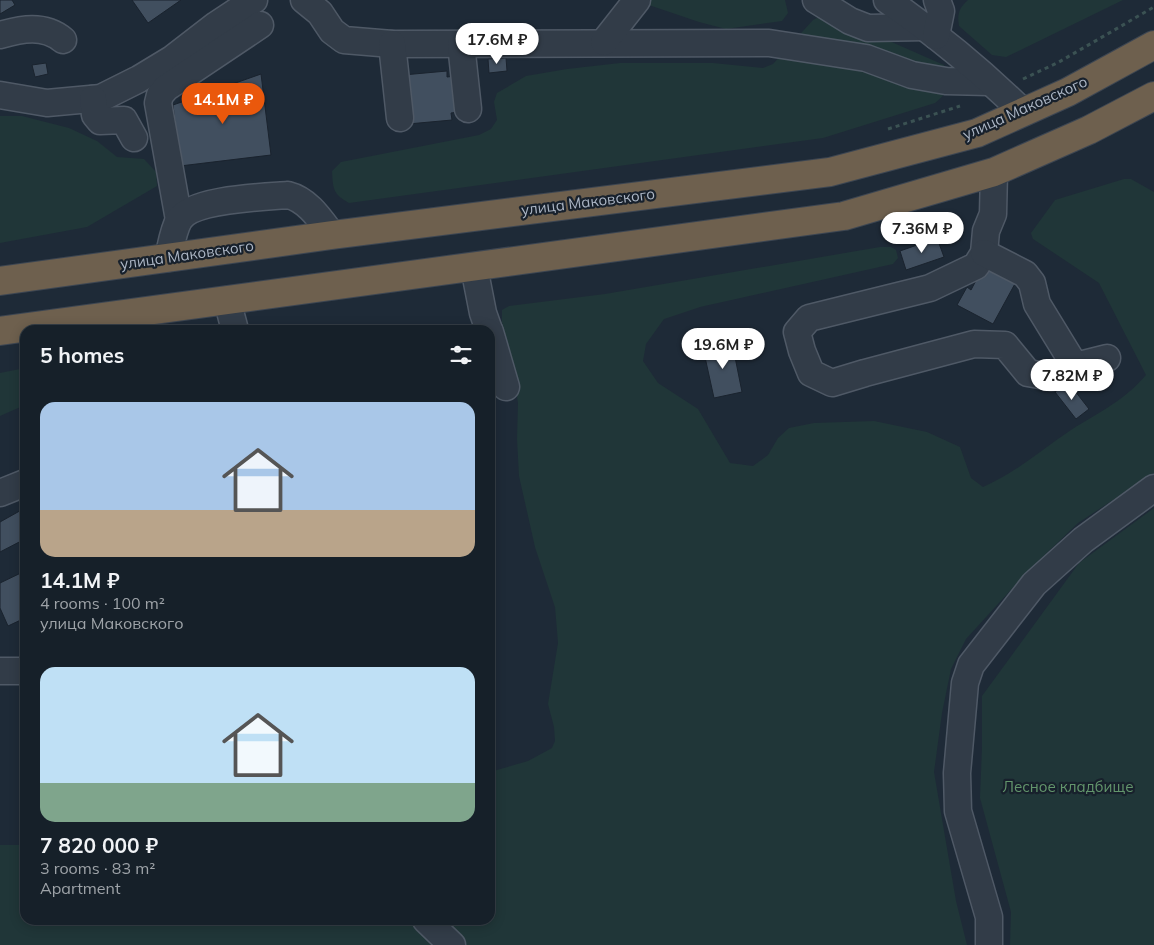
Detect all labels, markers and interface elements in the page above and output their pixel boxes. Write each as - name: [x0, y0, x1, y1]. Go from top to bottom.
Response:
- pin: 17.6M ₽: [451, 22, 543, 65]
- text: 17.6M ₽: [467, 29, 527, 49]
- street label: улица Маковского: [959, 71, 1090, 144]
- pin: 14.1M ₽: [177, 82, 269, 125]
- text: 14.1M ₽: [193, 89, 253, 109]
- street label: улица Маковского: [520, 184, 656, 219]
- pin: 7.36M ₽: [876, 212, 968, 254]
- text: 7.36M ₽: [892, 218, 952, 238]
- street label: улица Маковского: [119, 236, 255, 273]
- pin: 19.6M ₽: [677, 328, 769, 370]
- text: 19.6M ₽: [693, 334, 753, 354]
- icon: filters: [447, 341, 475, 369]
- text: 5 homes: [40, 342, 124, 368]
- pin: 7.82M ₽: [1026, 358, 1118, 401]
- text: 7.82M ₽: [1042, 365, 1102, 385]
- icon: home: [213, 435, 303, 525]
- text: 14.1M ₽: [40, 567, 120, 593]
- text: 4 rooms · 100 m²: [40, 593, 165, 613]
- text: улица Маковского: [40, 613, 184, 633]
- icon: home: [213, 700, 303, 790]
- park label: Лесное кладбище: [1003, 777, 1133, 796]
- text: 7 820 000 ₽: [40, 832, 158, 858]
- text: 3 rooms · 83 m²: [40, 858, 155, 878]
- text: Apartment: [40, 878, 121, 898]

